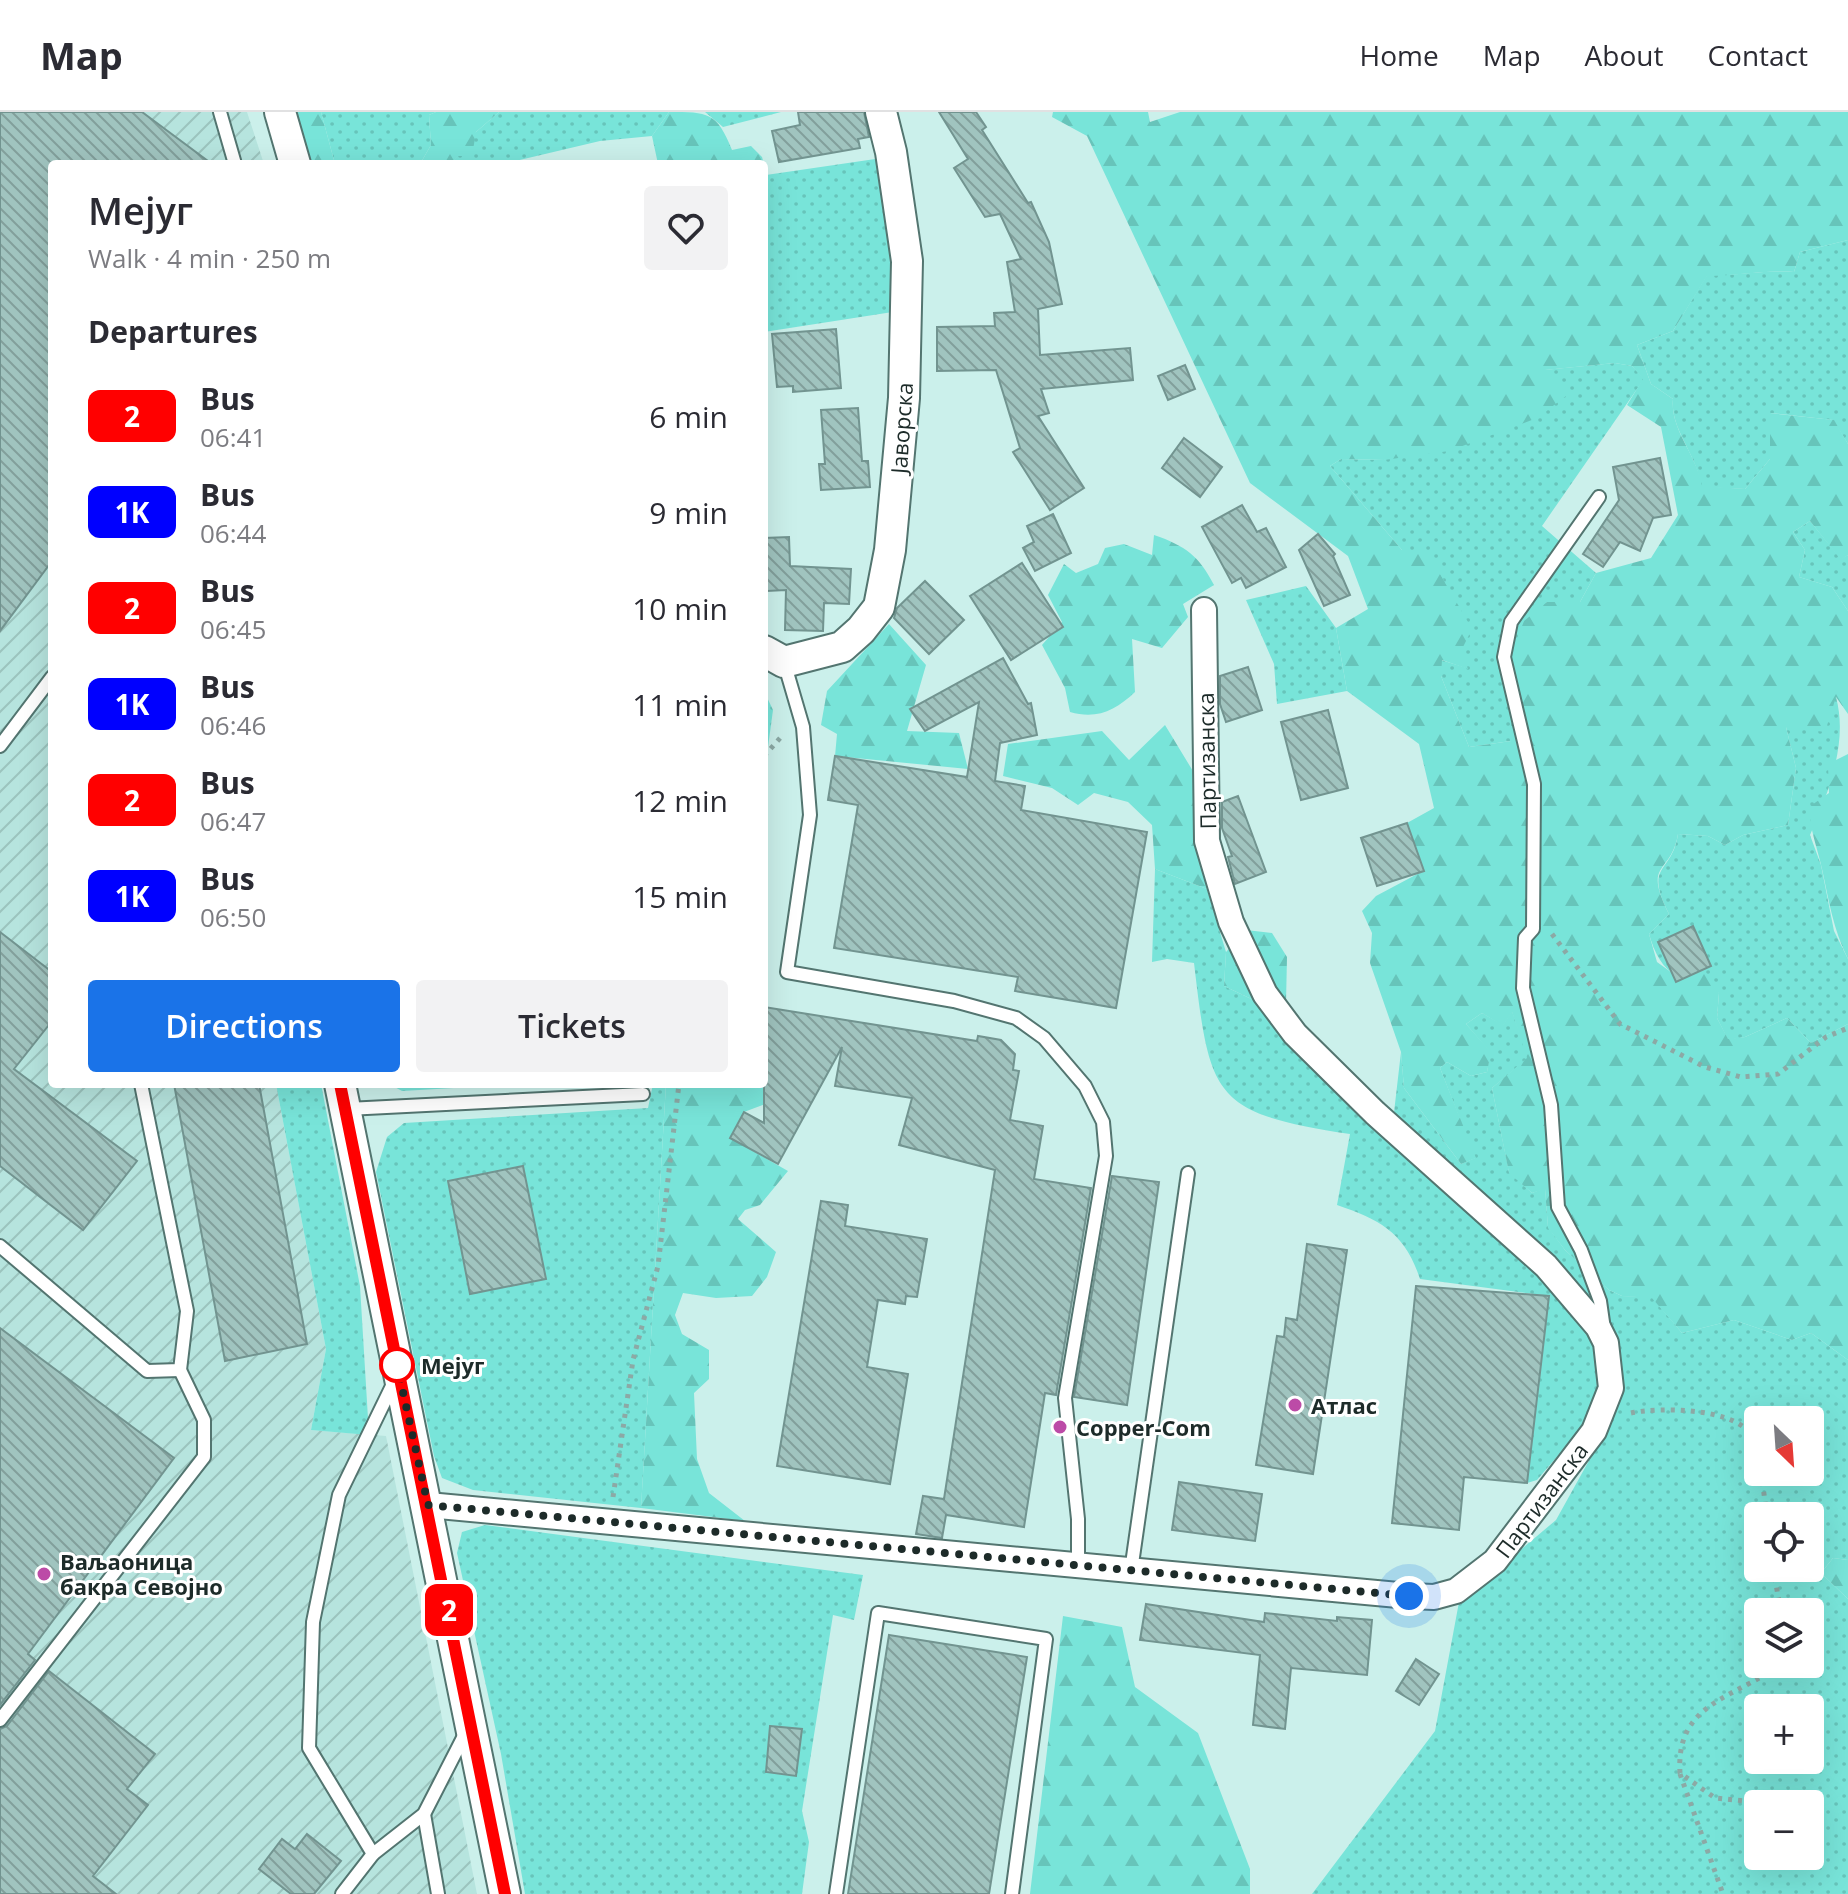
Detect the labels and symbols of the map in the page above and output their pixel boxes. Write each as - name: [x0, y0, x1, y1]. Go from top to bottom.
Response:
- street label: Јаворска: [883, 381, 919, 477]
- street label: Партизанска: [1190, 692, 1222, 830]
- marker: Мејуг: [380, 1348, 414, 1382]
- place label: Мејуг: [421, 1350, 485, 1380]
- place label: Атлас: [1311, 1390, 1377, 1420]
- marker: Атлас: [1286, 1396, 1304, 1414]
- north arrow: [1744, 1406, 1824, 1486]
- place label: Copper-Com: [1076, 1412, 1211, 1442]
- marker: Copper-Com: [1051, 1418, 1069, 1436]
- street label: Партизанска: [1488, 1436, 1594, 1564]
- place label: Ваљаоница бакра Севојно: [60, 1546, 223, 1601]
- marker: Ваљаоница бакра Севојно: [35, 1565, 53, 1583]
- your location: [1389, 1576, 1429, 1616]
- line badge: 2: [423, 1584, 475, 1636]

